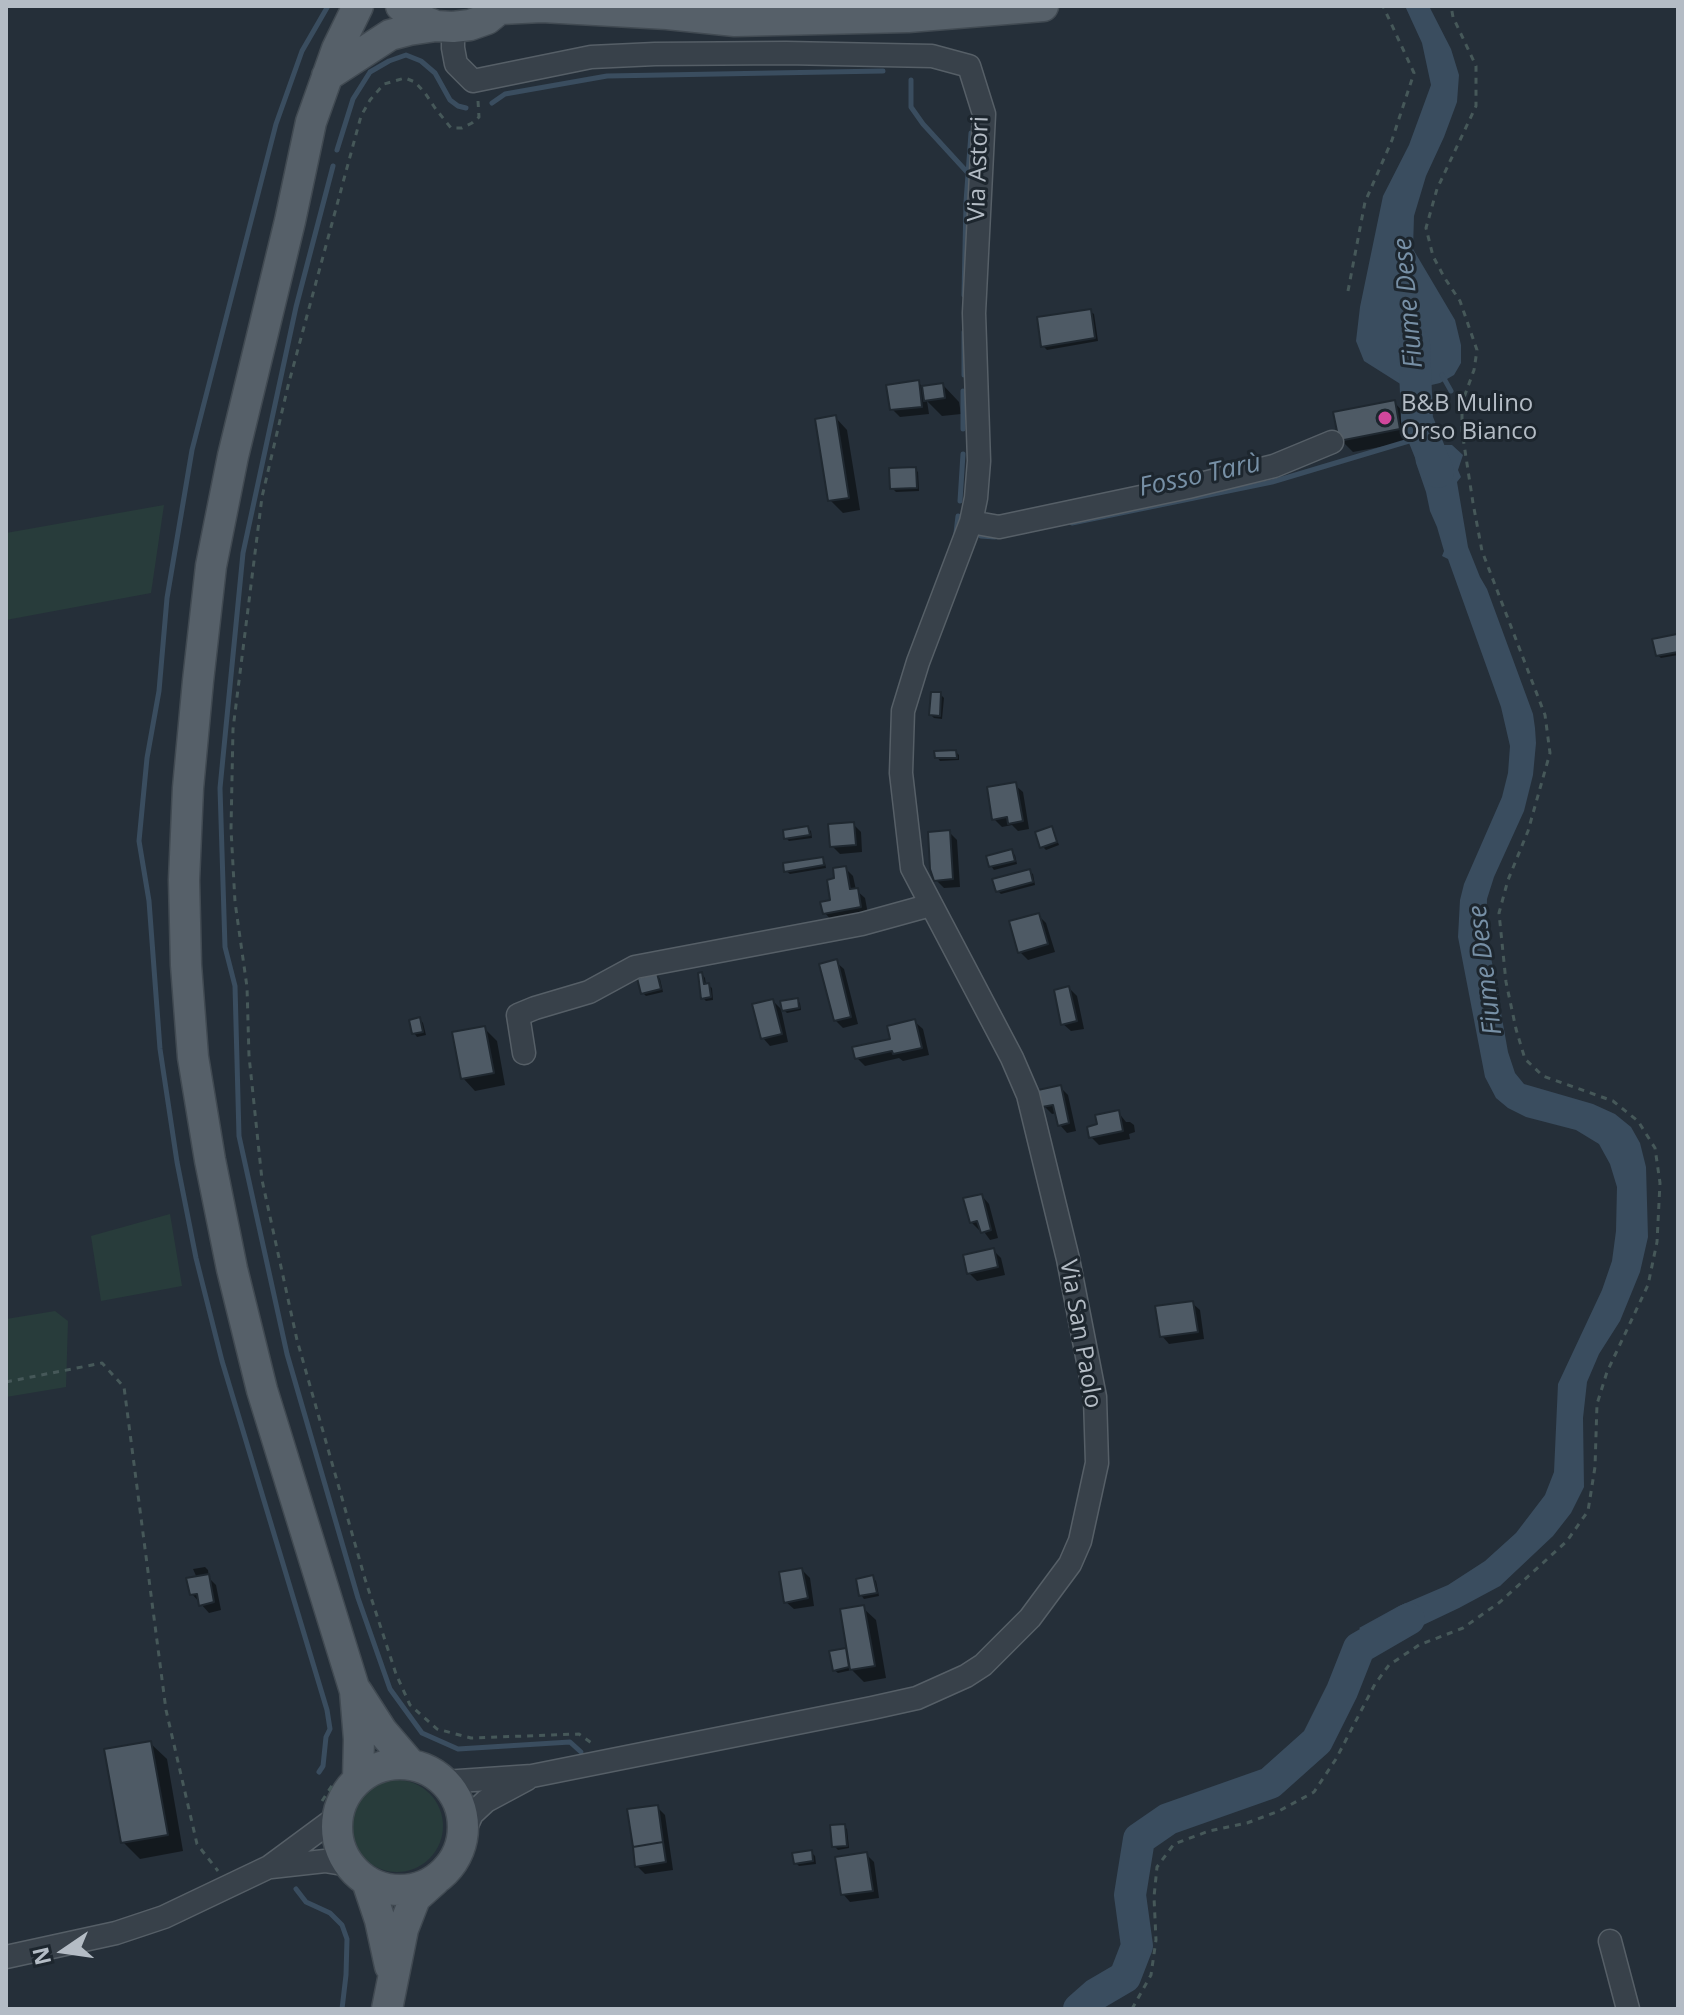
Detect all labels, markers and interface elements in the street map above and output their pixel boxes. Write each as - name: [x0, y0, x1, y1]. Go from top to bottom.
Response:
- street label: Via Astori: [963, 116, 995, 222]
- water label: Fiume Dese: [1388, 236, 1430, 370]
- place label: B&B Mulino Orso Bianco: [1401, 390, 1537, 446]
- marker: B&B Mulino Orso Bianco: [1376, 409, 1394, 427]
- water label: Fosso Tarù: [1136, 448, 1264, 504]
- water label: Fiume Dese: [1463, 903, 1509, 1037]
- street label: Via San Paolo: [1053, 1258, 1107, 1410]
- north arrow: [24, 1911, 104, 1991]
- text: N: [24, 1944, 57, 1968]

